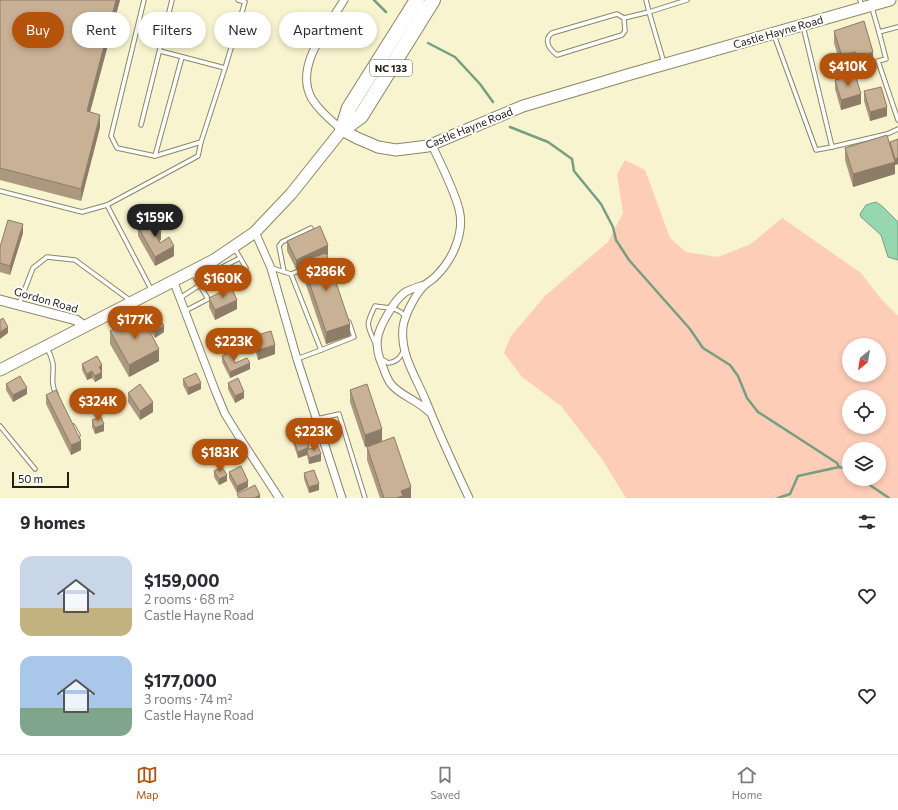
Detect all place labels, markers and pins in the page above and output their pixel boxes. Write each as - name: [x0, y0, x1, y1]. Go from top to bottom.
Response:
- pin: $410K: [820, 53, 876, 87]
- pin: $159K: [127, 204, 183, 238]
- pin: $286K: [298, 258, 354, 292]
- pin: $160K: [195, 265, 251, 299]
- pin: $177K: [107, 306, 163, 340]
- pin: $223K: [206, 328, 262, 362]
- pin: $324K: [70, 388, 126, 422]
- pin: $223K: [286, 418, 342, 452]
- pin: $183K: [192, 439, 248, 473]

